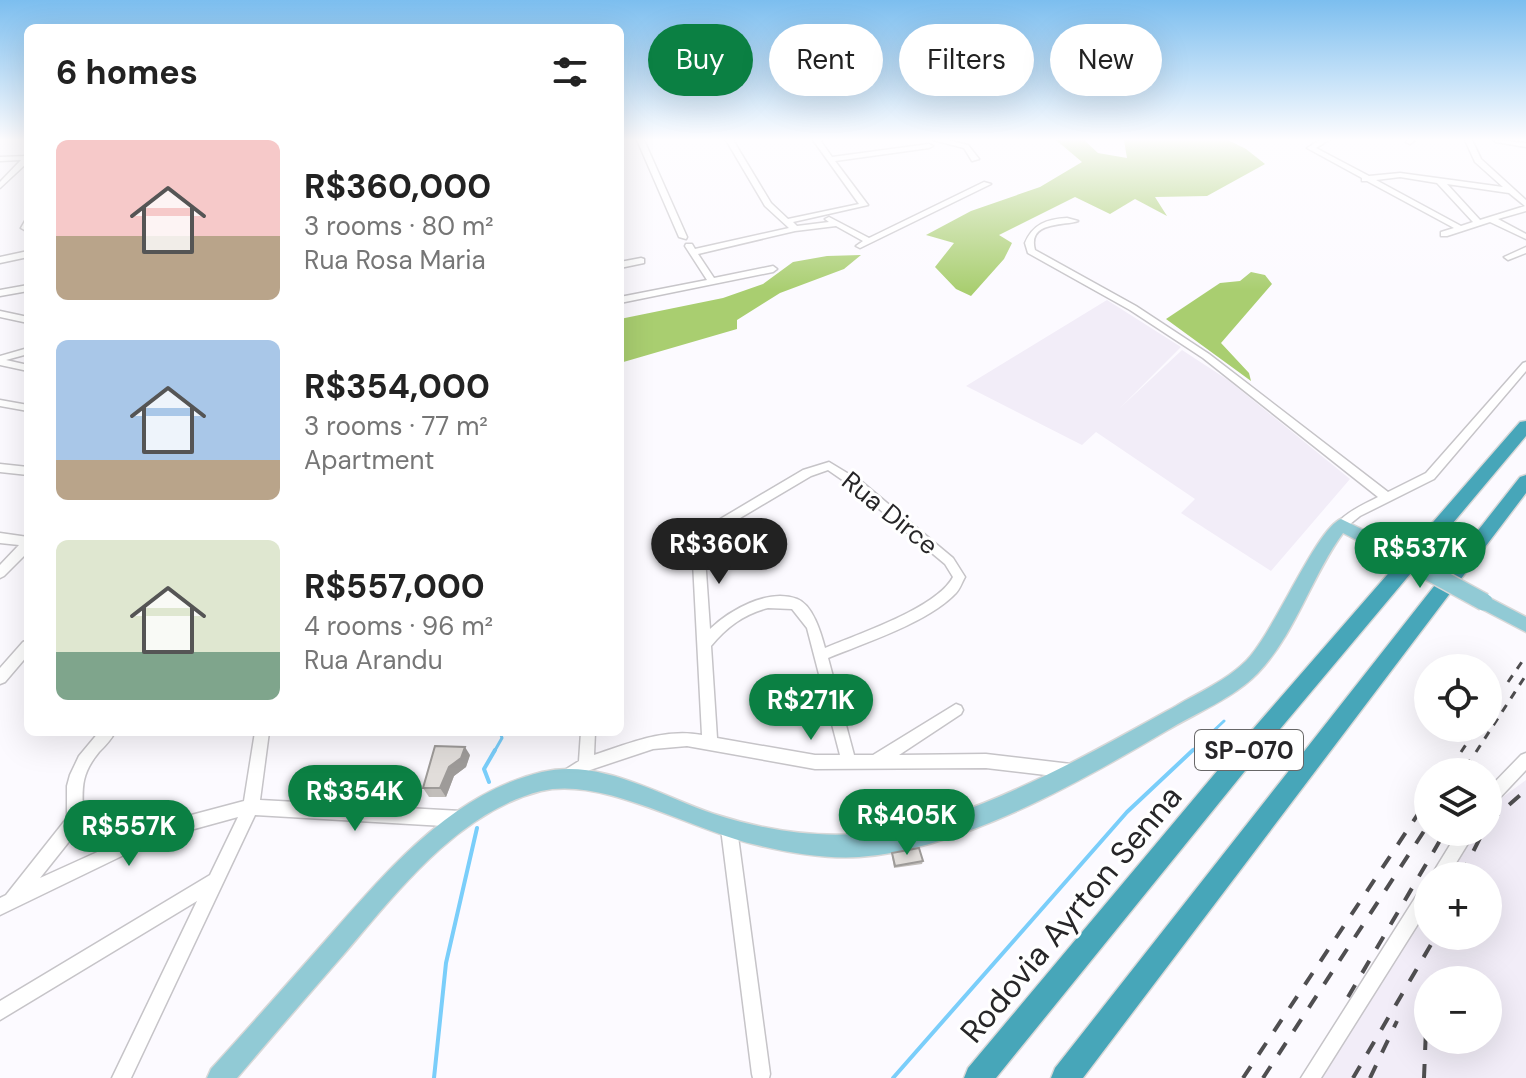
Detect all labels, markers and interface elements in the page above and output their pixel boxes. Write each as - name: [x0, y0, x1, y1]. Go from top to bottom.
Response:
- chip: Buy: [648, 24, 753, 96]
- chip: Rent: [769, 24, 883, 96]
- chip: Filters: [899, 24, 1034, 96]
- chip: New: [1050, 24, 1162, 96]
- text: 6 homes: [56, 50, 198, 95]
- icon: filters: [548, 50, 592, 94]
- text: R$360,000: [304, 164, 491, 209]
- icon: home: [120, 172, 216, 268]
- text: 3 rooms · 80 m²: [304, 209, 494, 243]
- text: Rua Rosa Maria: [304, 243, 486, 277]
- text: R$354,000: [304, 364, 490, 409]
- icon: home: [120, 372, 216, 468]
- text: 3 rooms · 77 m²: [304, 409, 488, 443]
- text: Apartment: [304, 443, 435, 477]
- street label: Rua Dirce: [835, 464, 945, 562]
- pin: R$360K: [654, 518, 784, 586]
- pin: R$537K: [1355, 522, 1485, 590]
- text: R$360K: [669, 527, 769, 561]
- text: R$537K: [1373, 531, 1467, 565]
- text: R$557,000: [304, 564, 485, 609]
- icon: home: [120, 572, 216, 668]
- text: 4 rooms · 96 m²: [304, 609, 493, 643]
- text: Rua Arandu: [304, 643, 443, 677]
- map controls: [1414, 654, 1502, 1054]
- button: locate: [1414, 654, 1502, 742]
- pin: R$271K: [746, 674, 876, 742]
- text: R$271K: [767, 683, 855, 717]
- road number: SP-070: [1195, 730, 1303, 770]
- button: layers: [1414, 758, 1502, 846]
- pin: R$354K: [290, 765, 420, 833]
- text: R$354K: [306, 774, 404, 808]
- street label: Rodovia Ayrton Senna: [951, 777, 1191, 1051]
- pin: R$405K: [842, 789, 972, 857]
- text: R$405K: [857, 798, 957, 832]
- pin: R$557K: [64, 800, 194, 868]
- text: R$557K: [81, 809, 177, 843]
- button: +: [1414, 862, 1502, 950]
- button: −: [1414, 966, 1502, 1054]

